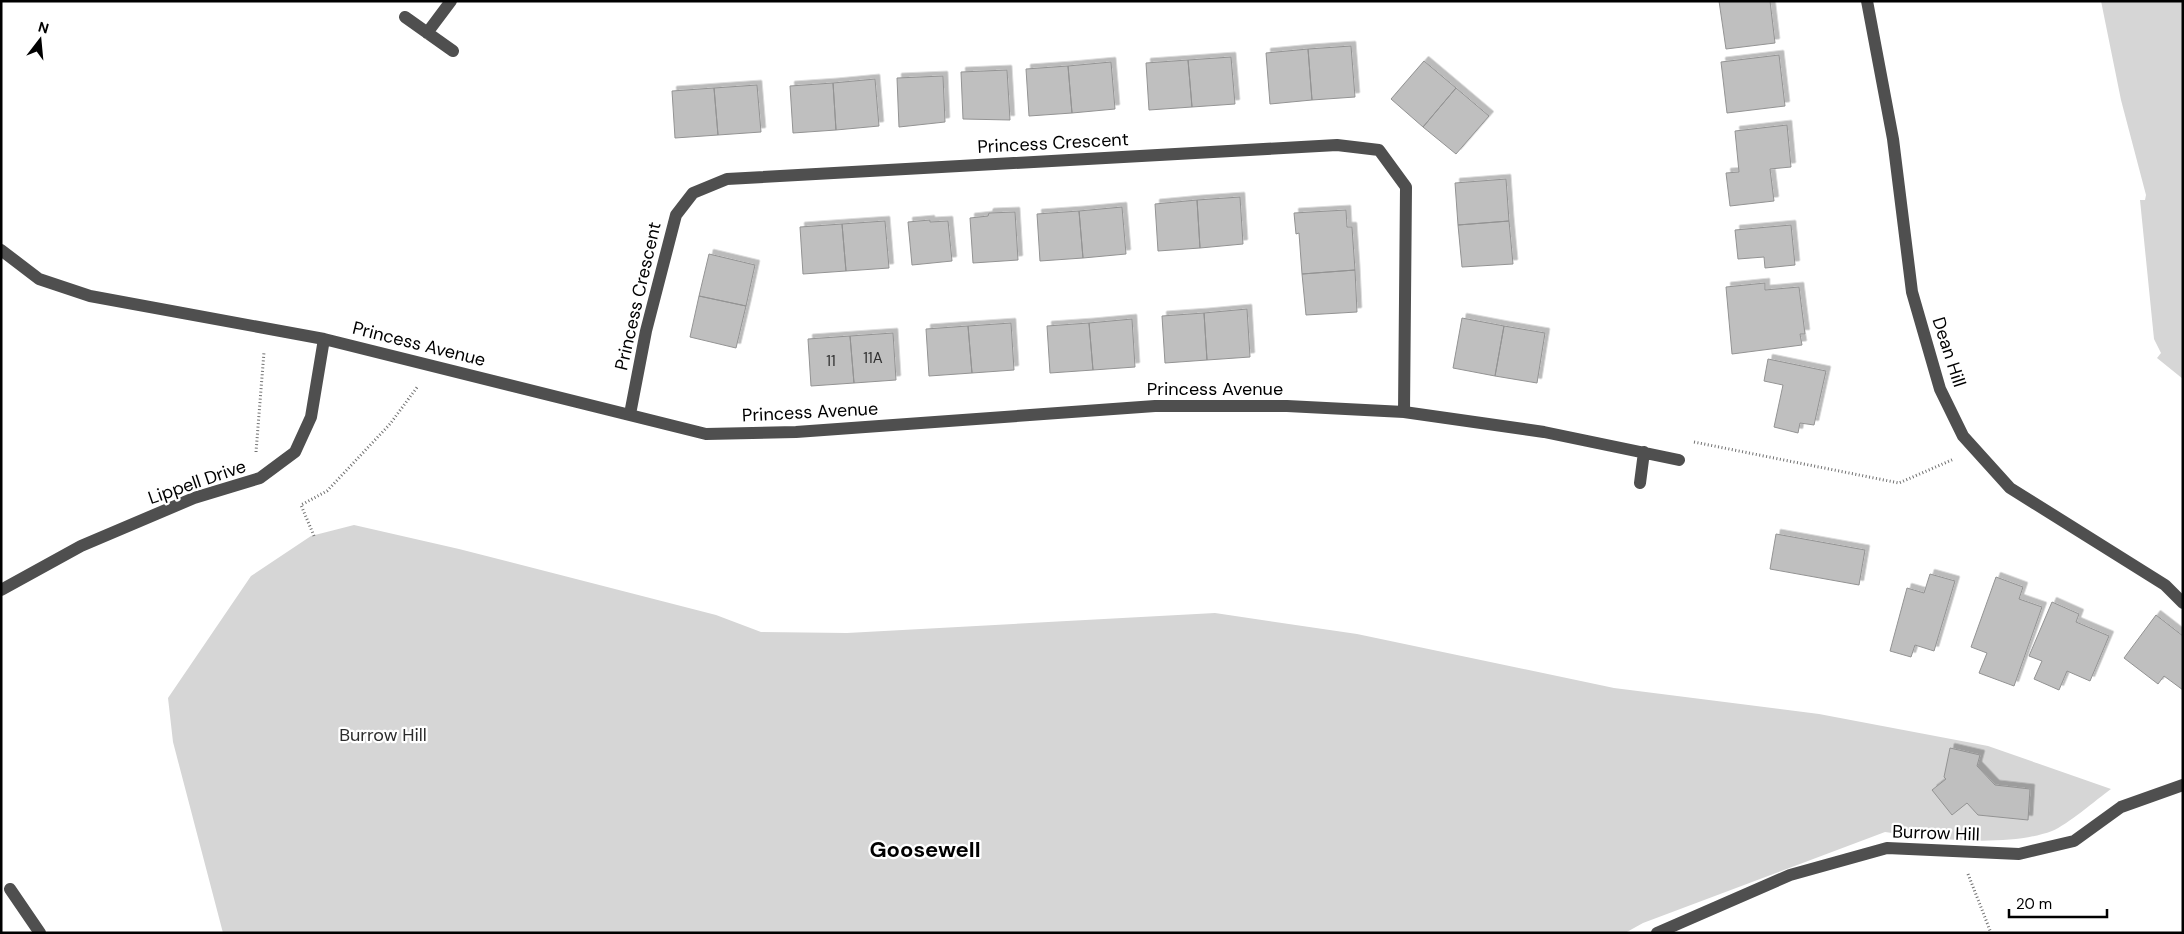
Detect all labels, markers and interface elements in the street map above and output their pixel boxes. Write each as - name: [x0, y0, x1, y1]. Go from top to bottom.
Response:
- north arrow: [15, 15, 65, 65]
- text: N: [36, 17, 51, 38]
- street label: Princess Crescent: [977, 127, 1129, 159]
- street label: Princess Crescent: [609, 219, 667, 373]
- street label: Dean Hill: [1926, 314, 1972, 390]
- street label: Princess Avenue: [350, 316, 488, 372]
- house number: 11A: [863, 348, 883, 368]
- house number: 11: [826, 351, 836, 371]
- street label: Princess Avenue: [1147, 377, 1283, 401]
- street label: Princess Avenue: [741, 396, 879, 428]
- street label: Lippell Drive: [145, 454, 249, 510]
- park label: Burrow Hill: [339, 723, 427, 747]
- street label: Burrow Hill: [1892, 819, 1980, 847]
- district label: Goosewell: [869, 835, 981, 864]
- scale bar: [2009, 886, 2106, 918]
- text: 20 m: [2016, 894, 2052, 914]

